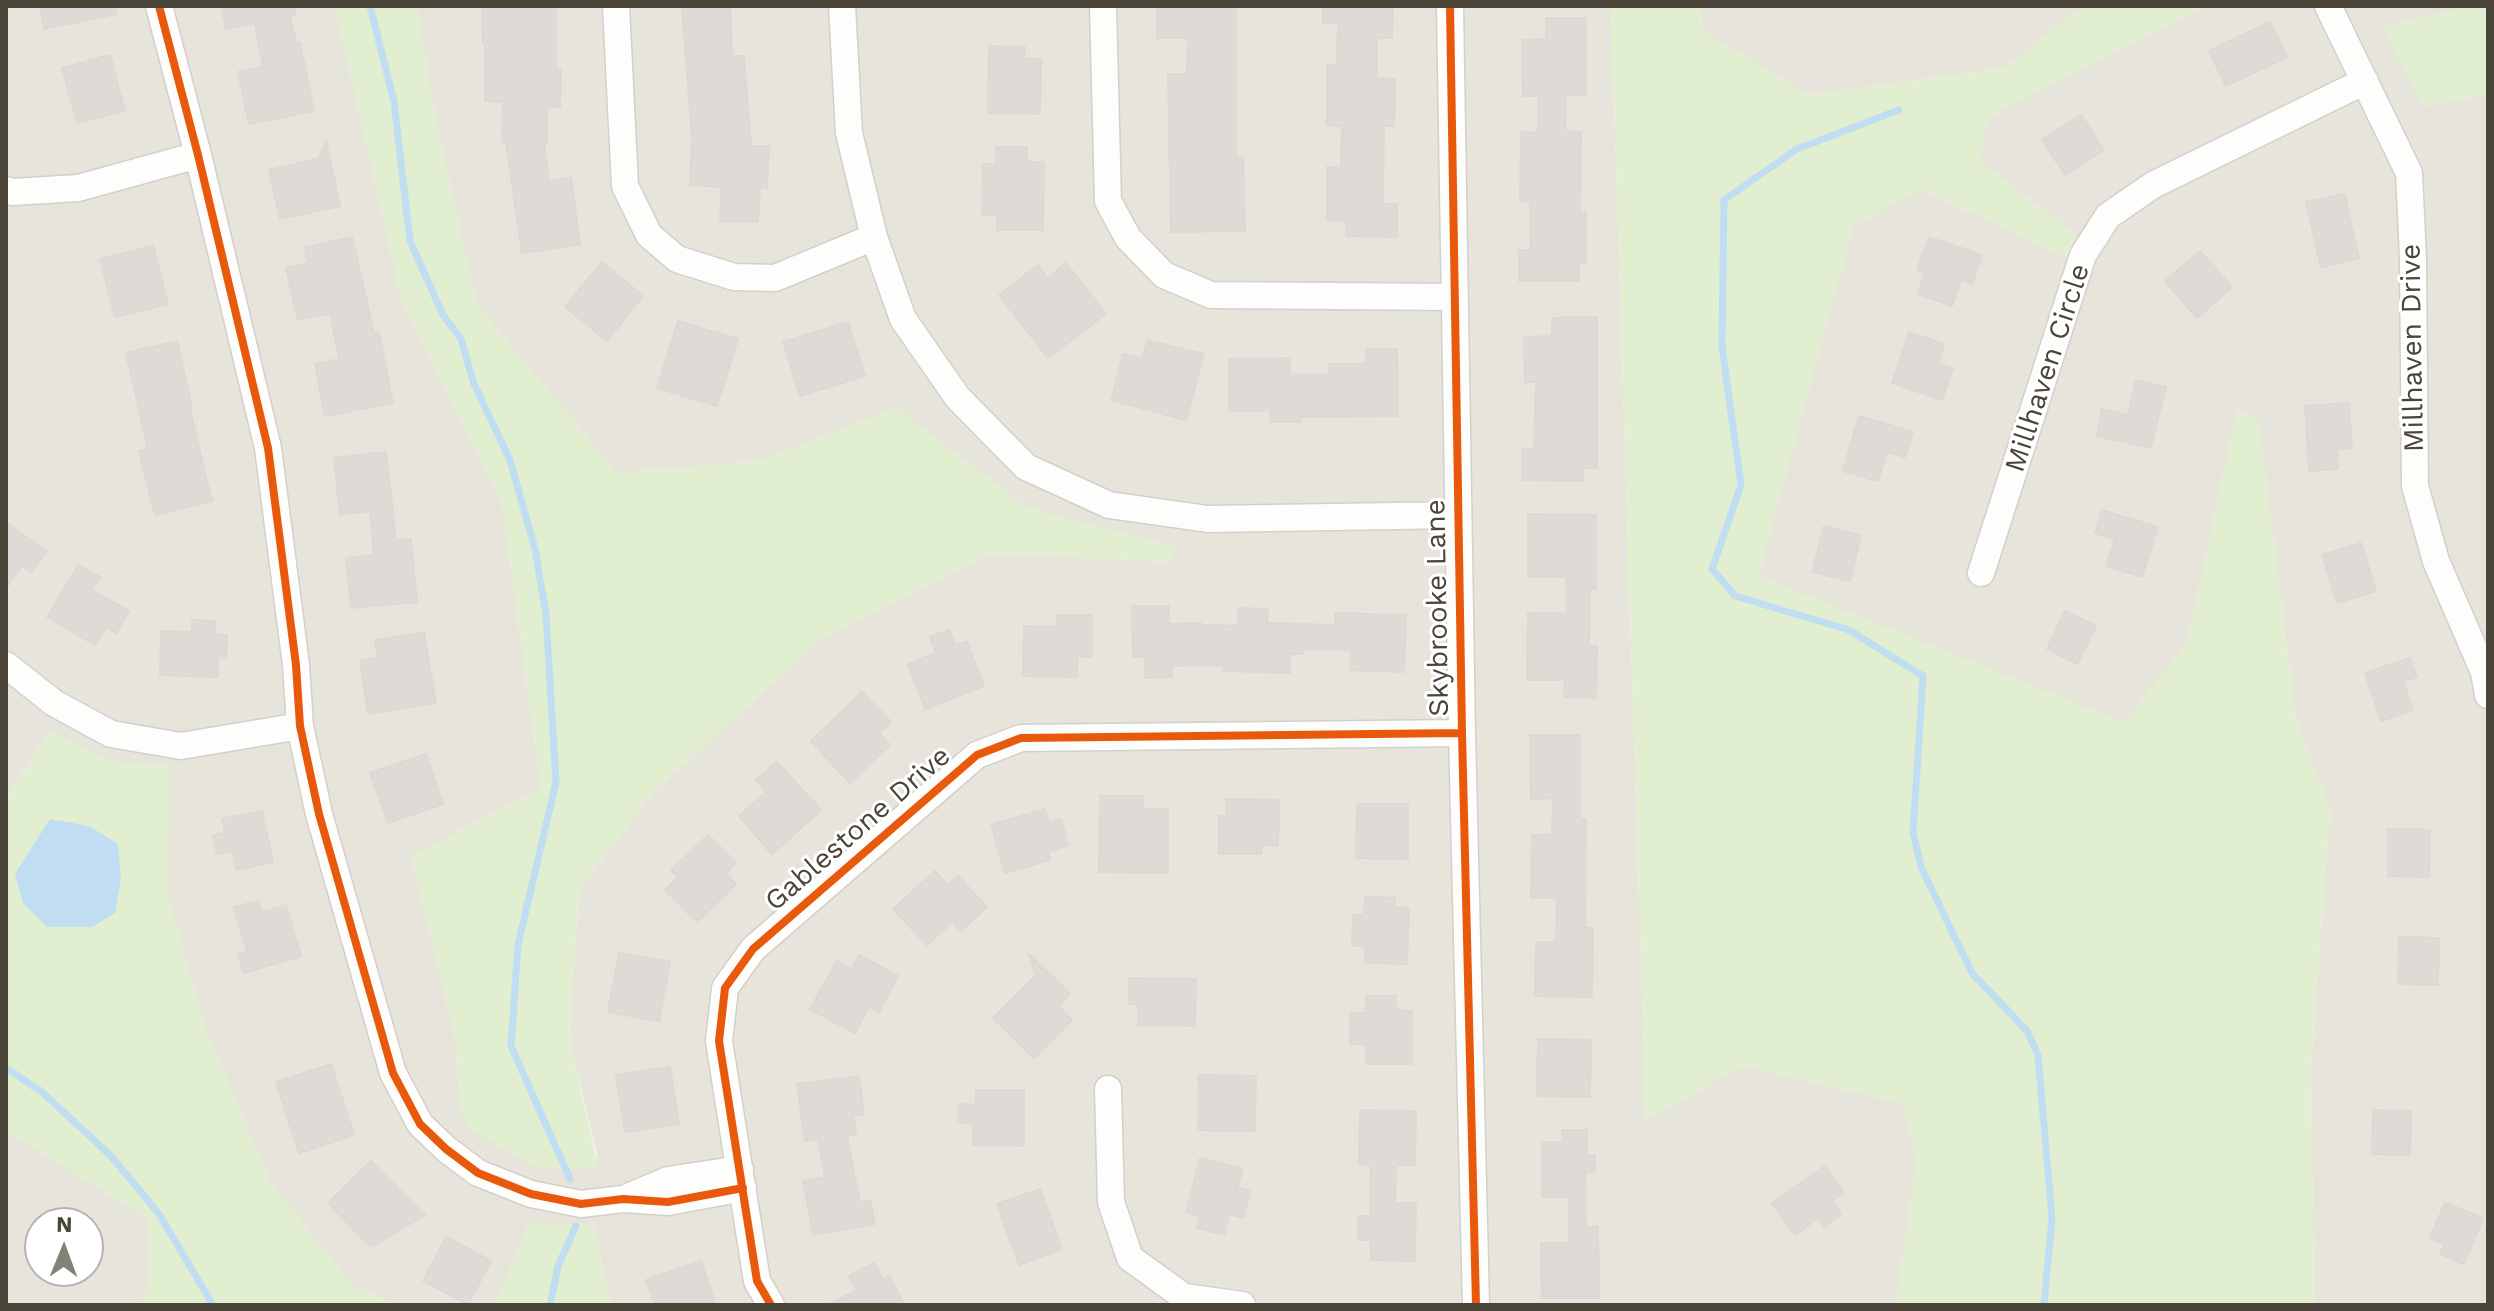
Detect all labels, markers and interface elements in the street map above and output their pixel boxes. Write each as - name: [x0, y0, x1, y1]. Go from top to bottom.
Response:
- street label: Millhaven Drive: [2394, 244, 2432, 452]
- street label: Millhaven Circle: [1999, 260, 2097, 476]
- street label: Skybrooke Lane: [1419, 499, 1457, 717]
- street label: Gablestone Drive: [759, 739, 957, 919]
- north arrow: [24, 1207, 104, 1287]
- text: N: [56, 1212, 73, 1237]

